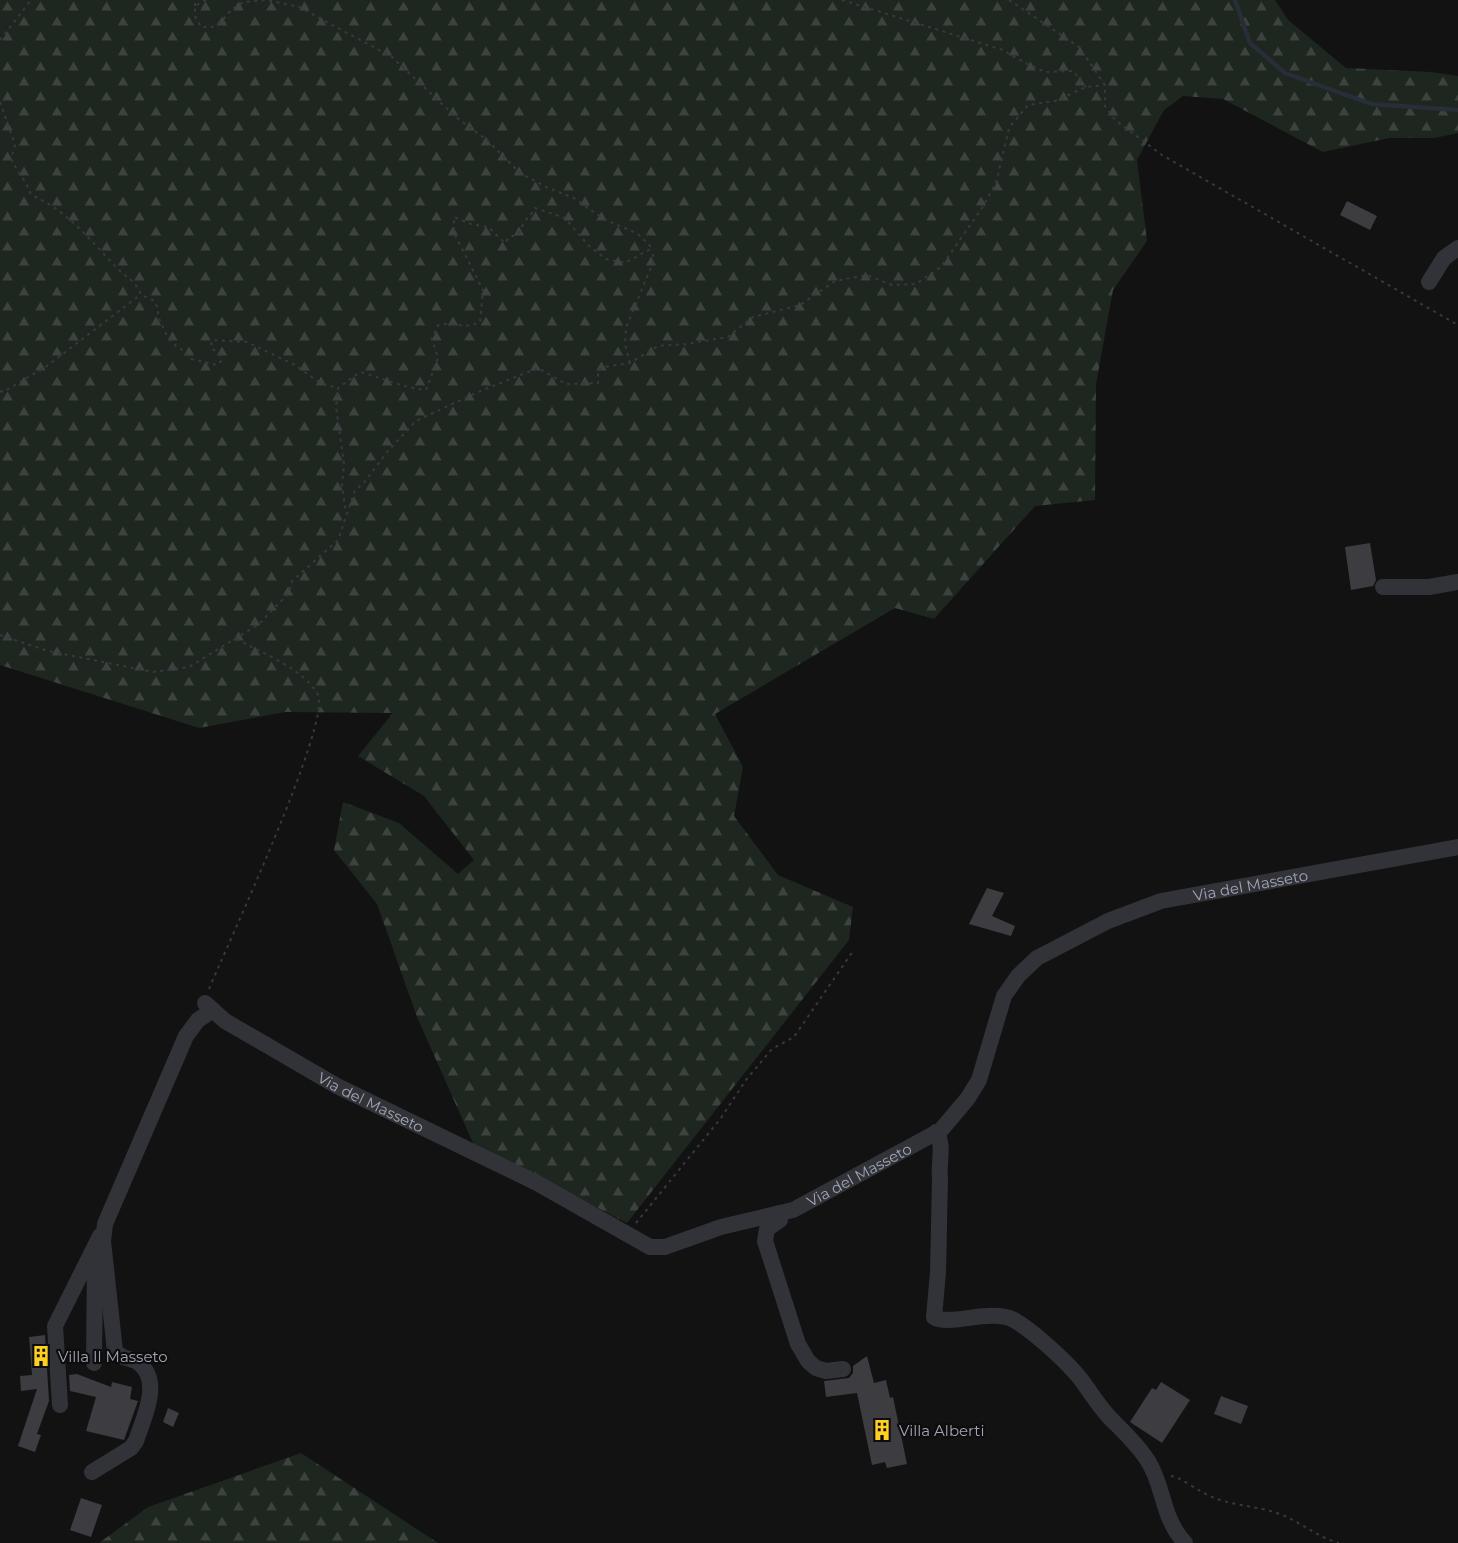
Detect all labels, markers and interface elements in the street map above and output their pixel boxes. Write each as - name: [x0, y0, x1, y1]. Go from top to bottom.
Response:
- street label: Via del Masseto: [1191, 865, 1309, 905]
- street label: Via del Masseto: [314, 1067, 427, 1136]
- street label: Via del Masseto: [803, 1138, 915, 1210]
- building icon: Villa Il Masseto: [29, 1344, 53, 1368]
- place label: Villa Il Masseto: [58, 1347, 168, 1366]
- building icon: Villa Alberti: [870, 1418, 894, 1442]
- place label: Villa Alberti: [899, 1421, 984, 1440]

